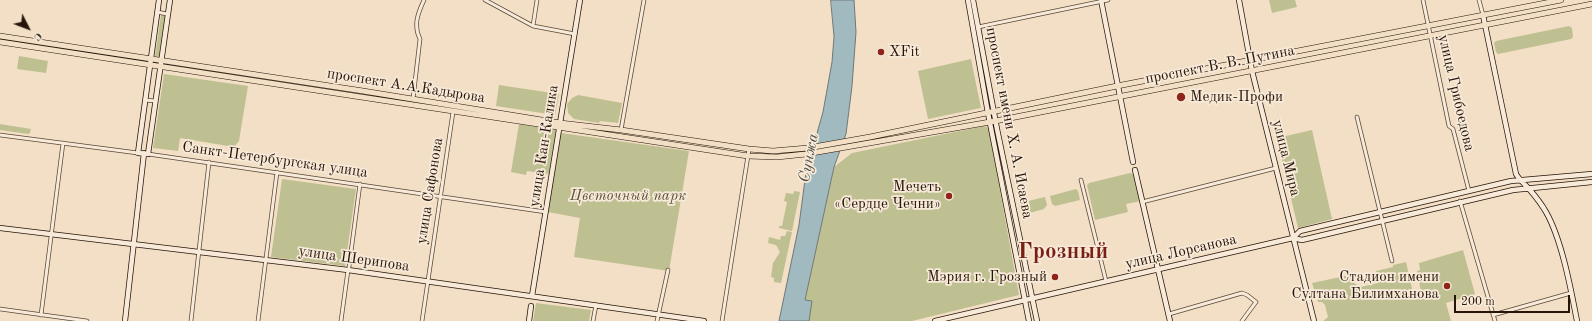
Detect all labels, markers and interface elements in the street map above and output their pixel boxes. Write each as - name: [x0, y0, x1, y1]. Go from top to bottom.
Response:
- north arrow: [8, 8, 48, 48]
- street label: проспект имени Х. А. Исаева: [982, 26, 1036, 220]
- text: С: [31, 30, 44, 43]
- street label: улица Грибоедова: [1434, 33, 1478, 153]
- street label: проспект В. В. Путина: [1144, 42, 1296, 88]
- place label: XFit: [889, 43, 920, 61]
- marker: XFit: [876, 47, 886, 57]
- street label: проспект А.А.Кадырова: [326, 65, 486, 107]
- street label: улица Кан-Калика: [525, 84, 563, 208]
- place label: Медик-Профи: [1190, 88, 1283, 106]
- marker: Медик-Профи: [1175, 91, 1187, 103]
- street label: улица Мира: [1268, 118, 1304, 198]
- water label: Сунжа: [795, 132, 823, 184]
- street label: улица Сафонова: [413, 136, 447, 246]
- street label: Санкт-Петербургская улица: [181, 138, 369, 182]
- place label: Мечеть «Сердце Чечни»: [834, 178, 941, 213]
- park label: Цветочный парк: [570, 187, 686, 205]
- marker: Мечеть «Сердце Чечни»: [944, 191, 954, 201]
- street label: улица Лорсанова: [1124, 230, 1238, 274]
- district label: Грозный: [1018, 238, 1108, 266]
- street label: улица Шерипова: [297, 242, 411, 276]
- place label: Мэрия г. Грозный: [927, 268, 1047, 286]
- place label: Стадион имени Султана Билимханова: [1292, 268, 1439, 303]
- marker: Мэрия г. Грозный: [1050, 272, 1060, 282]
- marker: Стадион имени Султана Билимханова: [1442, 281, 1452, 291]
- scale bar: [1456, 287, 1572, 313]
- text: 200 m: [1461, 296, 1495, 308]

